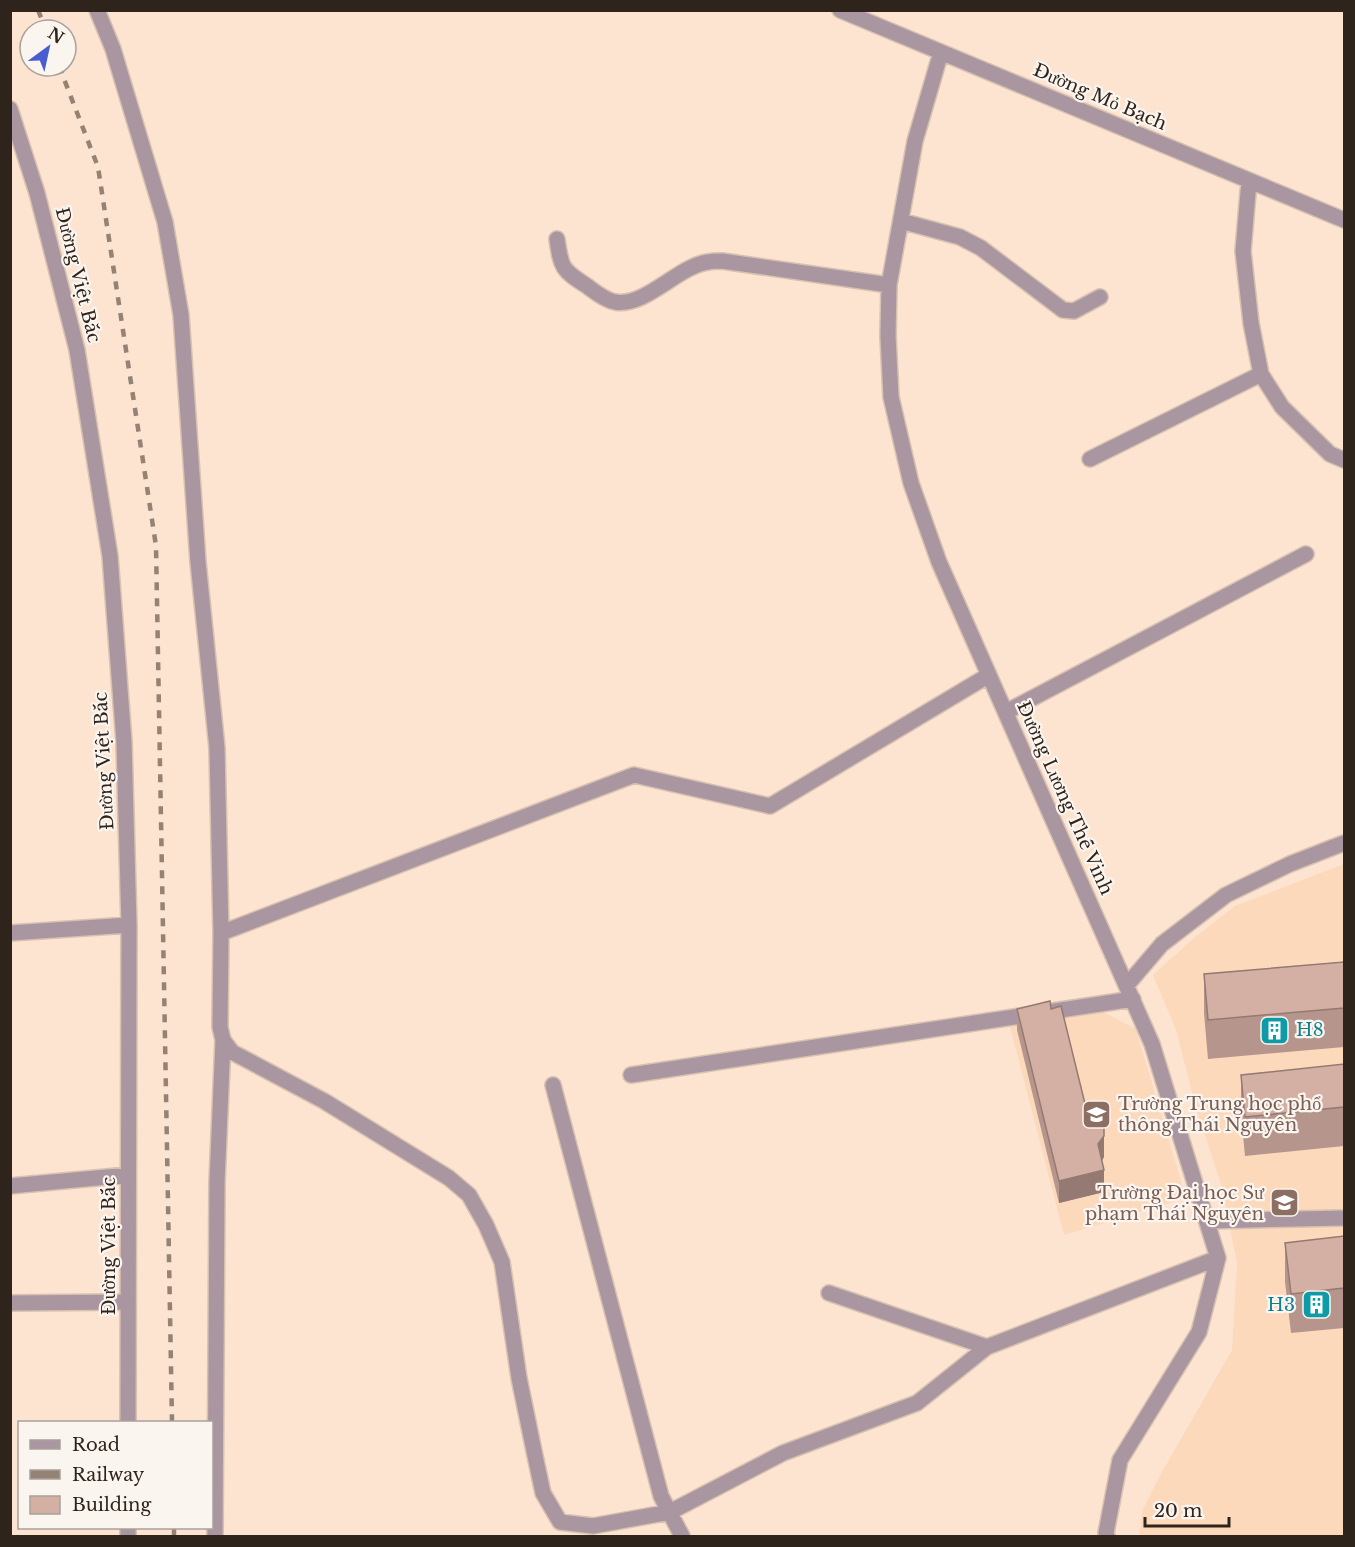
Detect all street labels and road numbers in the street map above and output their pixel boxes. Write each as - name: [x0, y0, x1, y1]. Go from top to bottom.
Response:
- street label: Đường Mỏ Bạch: [1030, 59, 1170, 135]
- street label: Đường Việt Bắc: [51, 205, 105, 345]
- street label: Đường Việt Bắc: [89, 691, 119, 831]
- street label: Đường Lương Thế Vinh: [1012, 698, 1118, 898]
- street label: Đường Việt Bắc: [98, 1176, 120, 1315]

